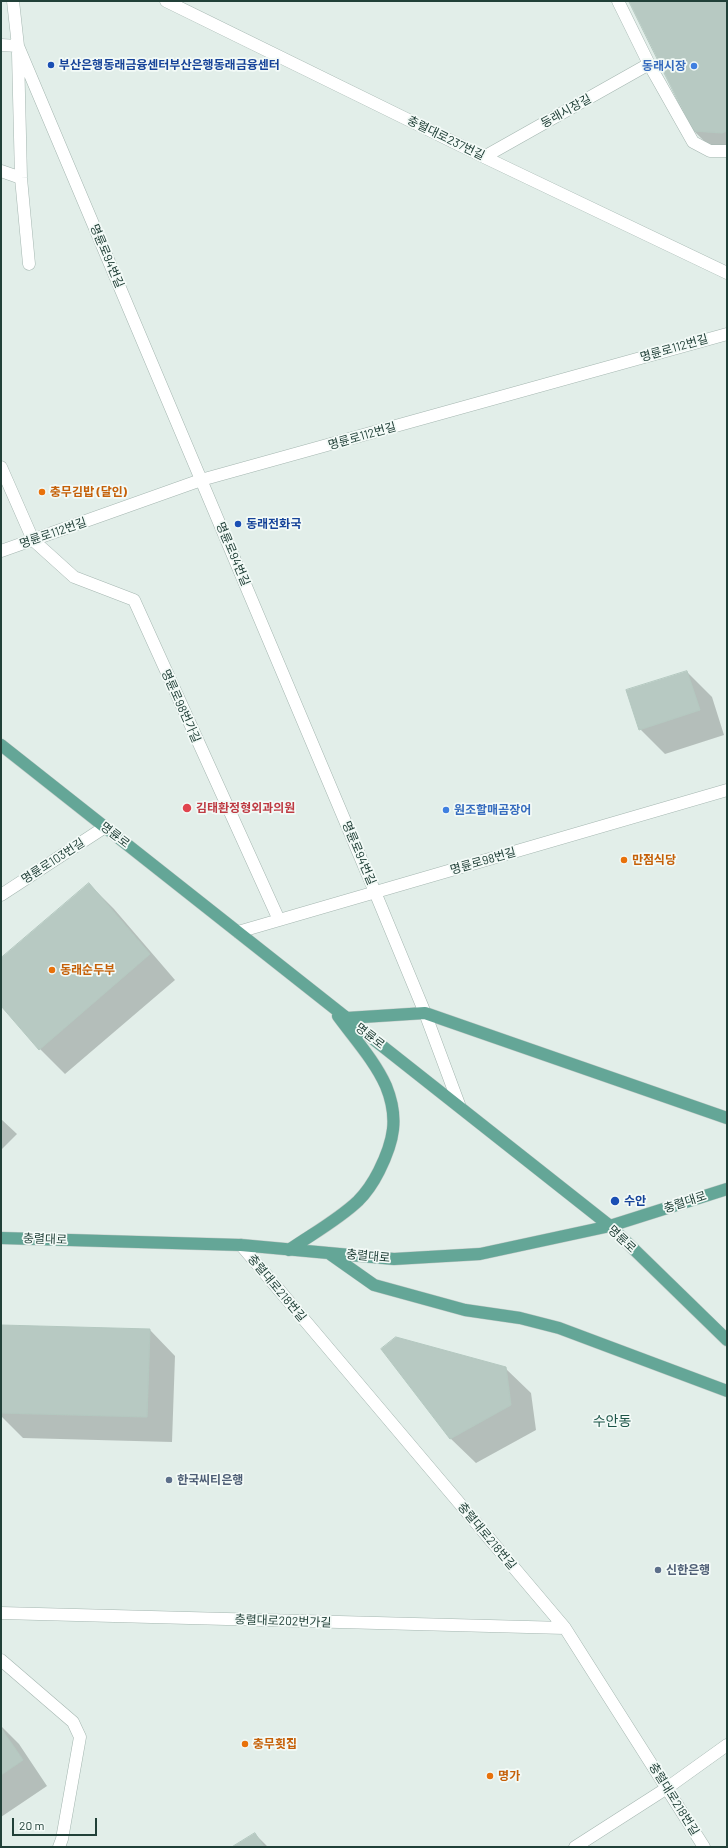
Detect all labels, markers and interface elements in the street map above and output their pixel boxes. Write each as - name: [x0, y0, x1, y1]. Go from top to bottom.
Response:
- place label: 부산은행동래금융센터부산은행동래금융센터: [59, 58, 280, 72]
- place label: 동래시장: [642, 59, 686, 73]
- marker: 부산은행동래금융센터부산은행동래금융센터: [46, 60, 56, 70]
- marker: 동래시장: [689, 61, 699, 71]
- street label: 동래시장길: [538, 91, 594, 131]
- street label: 충렬대로237번길: [405, 113, 487, 163]
- street label: 명륜로94번길: [87, 222, 127, 290]
- street label: 명륜로112번길: [638, 331, 710, 365]
- street label: 명륜로112번길: [326, 419, 398, 453]
- place label: 충무김밥 (달인): [50, 485, 127, 499]
- marker: 충무김밥 (달인): [37, 487, 47, 497]
- street label: 명륜로112번길: [18, 515, 88, 551]
- place label: 동래전화국: [246, 517, 301, 531]
- marker: 동래전화국: [233, 519, 243, 529]
- street label: 명륜로94번길: [213, 520, 253, 588]
- street label: 명륜로98번가길: [158, 667, 204, 745]
- place label: 김태환정형외과의원: [196, 801, 295, 815]
- marker: 김태환정형외과의원: [181, 802, 193, 814]
- place label: 원조할매곰장어: [454, 803, 531, 817]
- marker: 원조할매곰장어: [441, 805, 451, 815]
- street label: 명륜로: [98, 819, 132, 851]
- street label: 명륜로94번길: [339, 819, 379, 887]
- street label: 명륜로103번길: [19, 835, 87, 887]
- street label: 명륜로98번길: [448, 845, 518, 877]
- place label: 만점식당: [632, 853, 676, 867]
- marker: 만점식당: [619, 855, 629, 865]
- place label: 동래순두부: [60, 963, 115, 977]
- marker: 동래순두부: [47, 965, 57, 975]
- street label: 명륜로: [353, 1020, 387, 1052]
- street label: 충렬대로: [662, 1188, 708, 1216]
- place label: 수안: [624, 1194, 646, 1208]
- marker: 수안: [609, 1195, 621, 1207]
- street label: 명륜로: [605, 1222, 639, 1256]
- street label: 충렬대로: [23, 1231, 67, 1247]
- street label: 충렬대로: [345, 1247, 391, 1265]
- street label: 충렬대로218번길: [245, 1252, 309, 1324]
- district label: 수안동: [593, 1413, 631, 1429]
- place label: 한국씨티은행: [177, 1473, 243, 1487]
- marker: 한국씨티은행: [164, 1475, 174, 1485]
- street label: 충렬대로218번길: [455, 1500, 519, 1572]
- place label: 신한은행: [666, 1563, 710, 1577]
- marker: 신한은행: [653, 1565, 663, 1575]
- street label: 충렬대로202번가길: [234, 1612, 332, 1630]
- place label: 충무횟집: [253, 1737, 297, 1751]
- marker: 충무횟집: [240, 1739, 250, 1749]
- street label: 충렬대로218번길: [646, 1760, 702, 1838]
- place label: 명가: [498, 1769, 520, 1783]
- marker: 명가: [485, 1771, 495, 1781]
- scale bar: [14, 1810, 99, 1836]
- text: 20 m: [19, 1818, 45, 1832]

